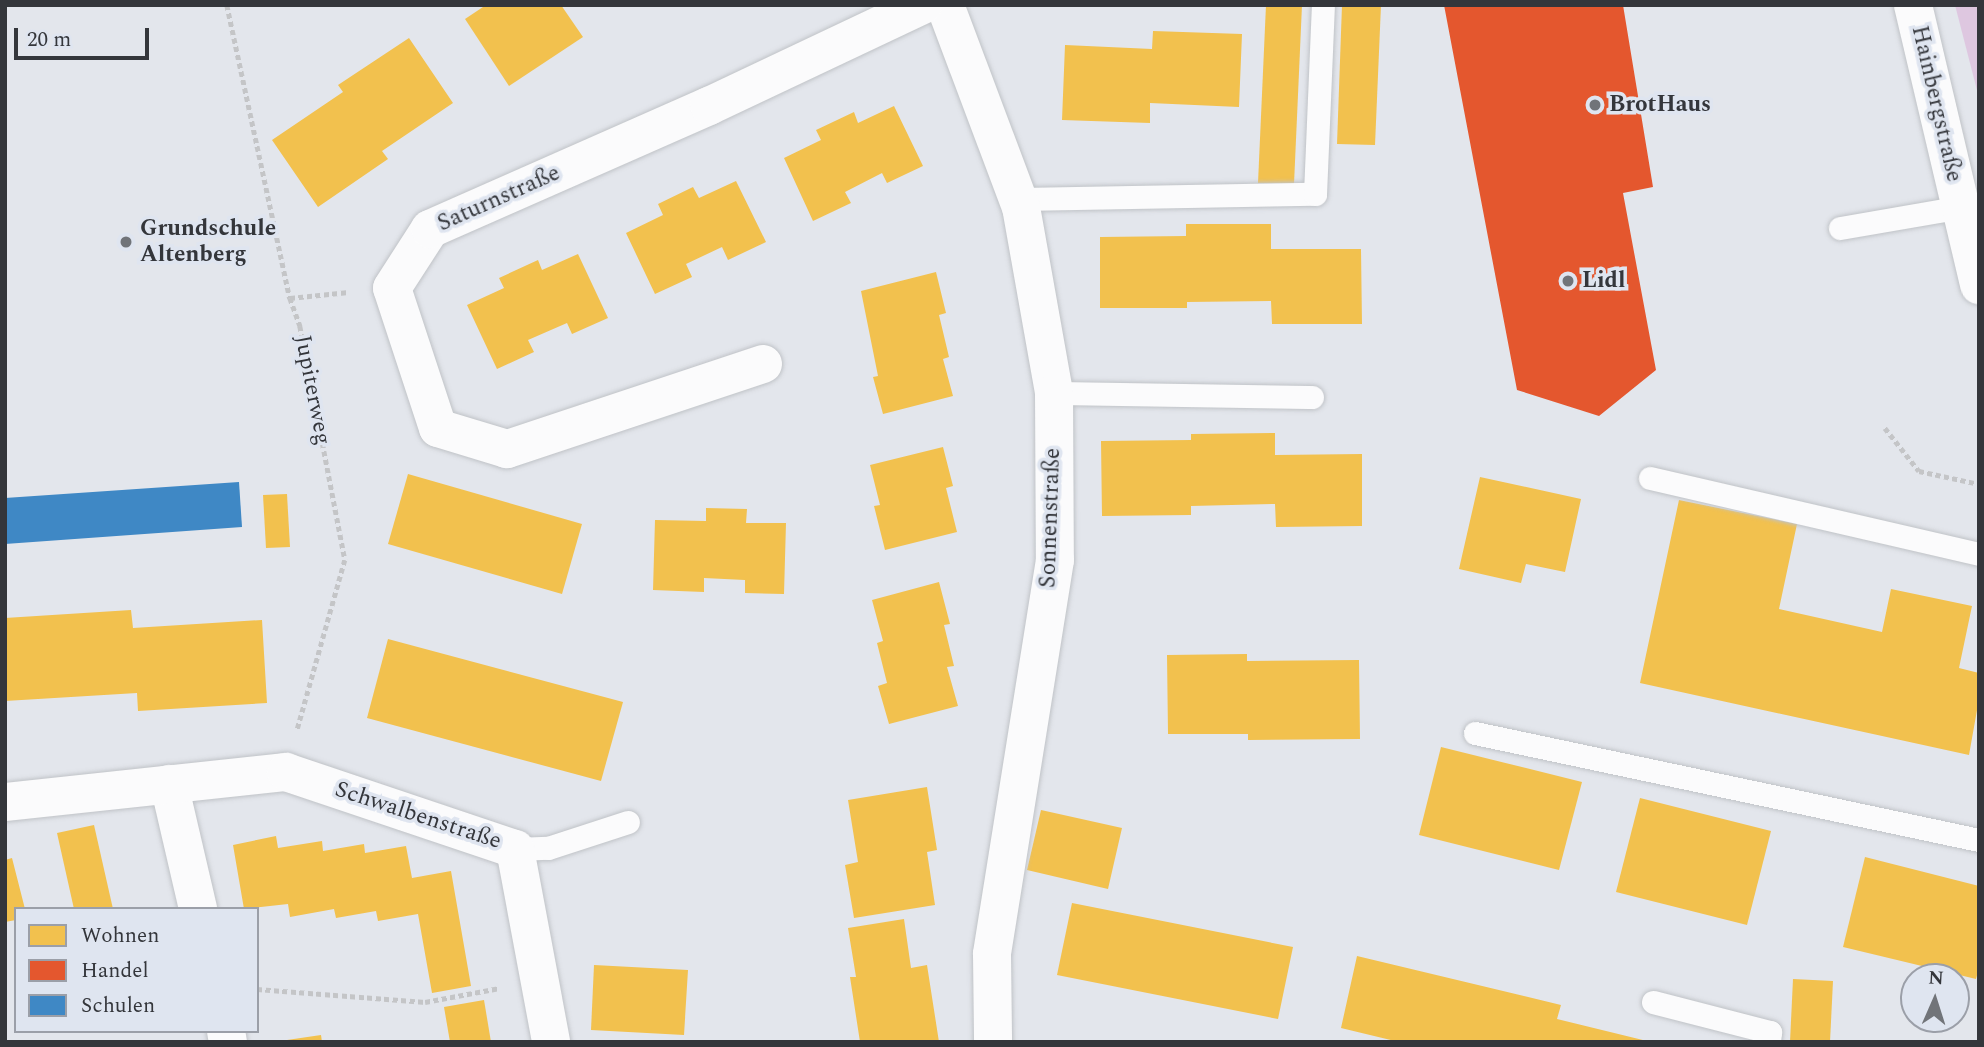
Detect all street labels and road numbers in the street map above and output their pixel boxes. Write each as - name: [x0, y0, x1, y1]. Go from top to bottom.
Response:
- street label: Hainbergstraße: [1905, 23, 1967, 185]
- street label: Saturnstraße: [433, 160, 565, 238]
- street label: Jupiterweg: [288, 333, 336, 447]
- street label: Sonnenstraße: [1035, 448, 1067, 588]
- street label: Schwalbenstraße: [331, 776, 505, 856]

